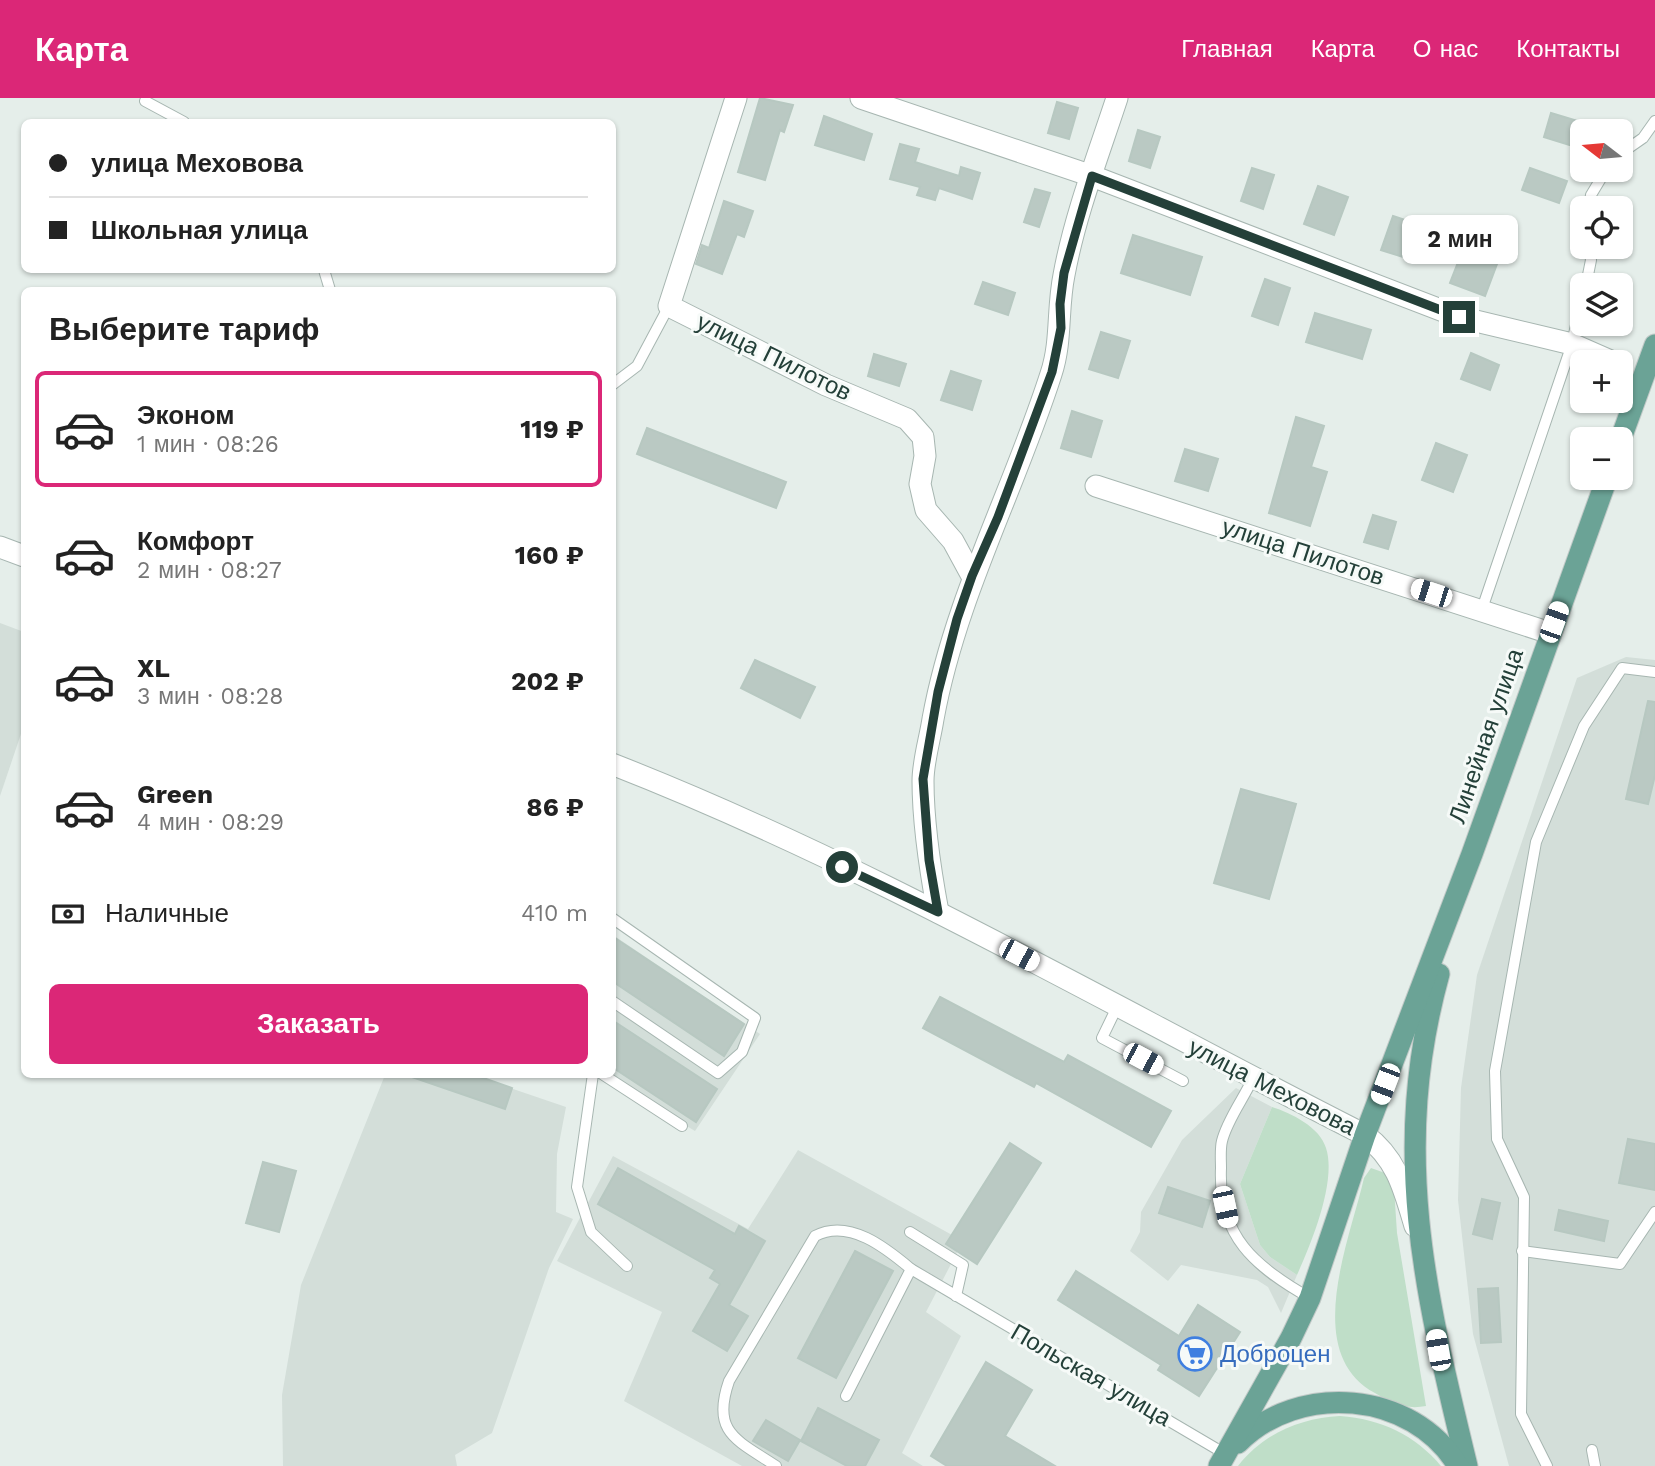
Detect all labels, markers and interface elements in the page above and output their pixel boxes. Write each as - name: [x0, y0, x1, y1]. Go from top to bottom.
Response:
- text: Карта: [35, 30, 128, 69]
- text: Главная: [1181, 35, 1273, 63]
- text: Карта: [1311, 35, 1375, 63]
- text: О нас: [1413, 35, 1478, 63]
- text: Контакты: [1516, 35, 1620, 63]
- north arrow: [1570, 119, 1633, 182]
- map controls: [1570, 119, 1633, 490]
- text: улица Меховова: [91, 148, 303, 178]
- button: locate: [1570, 196, 1633, 259]
- text: Школьная улица: [91, 215, 308, 245]
- callout: 2 мин: [1401, 216, 1517, 264]
- text: 2 мин: [1427, 226, 1493, 253]
- button: layers: [1570, 273, 1633, 336]
- route end: [1443, 301, 1475, 333]
- street label: улица Пилотов: [692, 307, 856, 407]
- text: Выберите тариф: [49, 310, 320, 348]
- button: +: [1570, 350, 1633, 413]
- icon: car: [53, 398, 116, 461]
- text: Эконом: [137, 400, 235, 430]
- text: 119 ₽: [520, 414, 584, 444]
- button: −: [1570, 427, 1633, 490]
- text: 1 мин · 08:26: [137, 431, 279, 458]
- street label: улица Пилотов: [1218, 513, 1388, 591]
- icon: car: [53, 524, 116, 587]
- text: Комфорт: [137, 526, 254, 556]
- text: 160 ₽: [515, 540, 584, 570]
- text: 2 мин · 08:27: [137, 557, 282, 584]
- car: [1408, 577, 1455, 609]
- car: [1537, 599, 1572, 645]
- street label: Линейная улица: [1443, 644, 1529, 827]
- icon: car: [53, 650, 116, 713]
- text: XL: [137, 653, 170, 683]
- text: 202 ₽: [511, 666, 584, 696]
- text: 3 мин · 08:28: [137, 683, 283, 710]
- icon: car: [53, 776, 116, 839]
- text: Green: [137, 779, 213, 809]
- text: 86 ₽: [526, 792, 584, 822]
- text: 4 мин · 08:29: [137, 809, 284, 836]
- route start: [826, 851, 858, 883]
- icon: cash: [49, 895, 87, 933]
- text: Наличные: [105, 898, 229, 928]
- text: 410 m: [521, 900, 588, 927]
- car: [996, 936, 1043, 974]
- button: Заказать: [49, 984, 588, 1064]
- street label: улица Меховова: [1184, 1033, 1361, 1142]
- car: [1120, 1040, 1167, 1078]
- car: [1368, 1061, 1403, 1107]
- car: [1211, 1184, 1240, 1230]
- street label: Польская улица: [1006, 1318, 1177, 1432]
- car: [1425, 1327, 1452, 1373]
- supermarket icon: Доброцен: [1176, 1335, 1214, 1373]
- place label: Доброцен: [1220, 1340, 1330, 1368]

